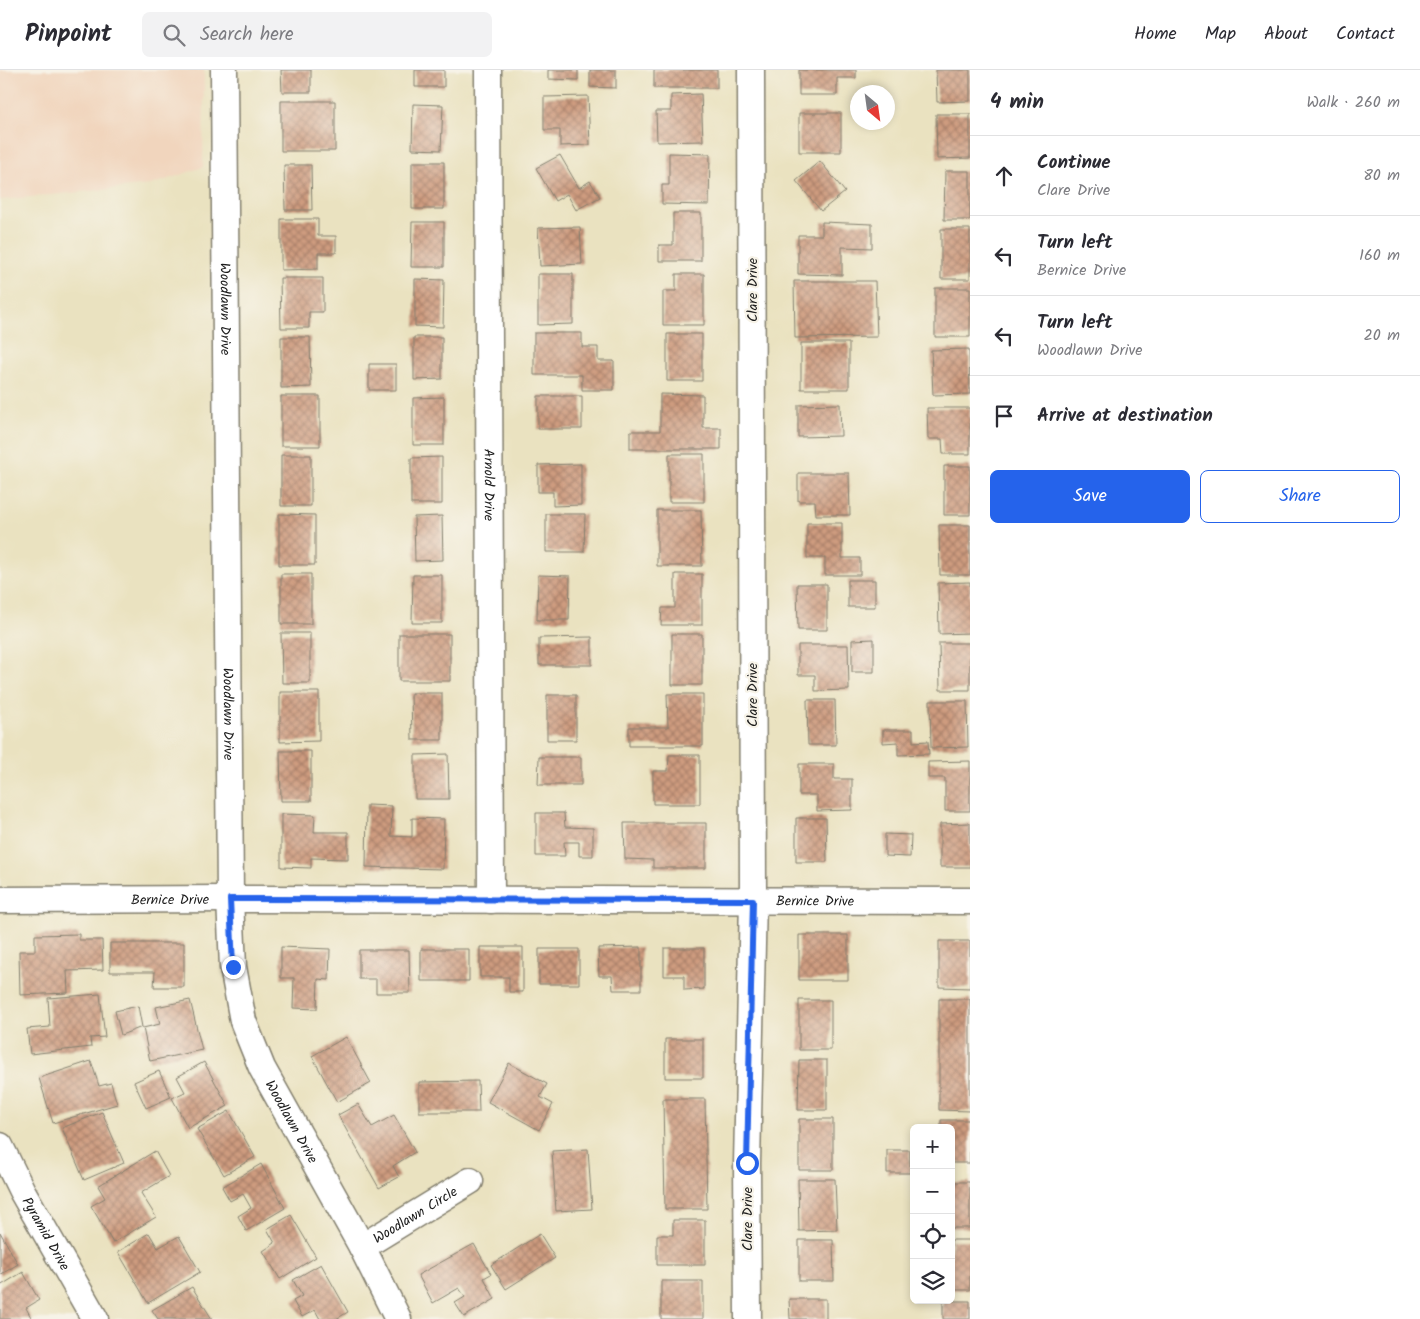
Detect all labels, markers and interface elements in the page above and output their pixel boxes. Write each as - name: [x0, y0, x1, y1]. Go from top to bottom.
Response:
- search box: [142, 12, 492, 57]
- text: Pinpoint: [25, 15, 112, 54]
- text: Search here: [200, 20, 294, 50]
- text: Home: [1134, 20, 1177, 49]
- text: Map: [1205, 20, 1236, 49]
- text: About: [1264, 20, 1308, 49]
- text: Contact: [1336, 20, 1395, 49]
- icon: search: [160, 21, 188, 49]
- north arrow: [850, 85, 895, 130]
- text: 4 min: [990, 86, 1044, 119]
- text: Walk · 260 m: [1307, 90, 1400, 115]
- text: Continue: [1037, 148, 1110, 178]
- icon: ahead: [990, 162, 1018, 190]
- text: 80 m: [1363, 163, 1400, 188]
- text: Clare Drive: [1037, 178, 1110, 203]
- text: Turn left: [1037, 228, 1112, 258]
- icon: left: [990, 242, 1018, 270]
- text: 160 m: [1359, 243, 1400, 268]
- street label: Clare Drive: [742, 257, 764, 322]
- text: Bernice Drive: [1037, 258, 1126, 283]
- street label: Woodlawn Drive: [213, 263, 236, 356]
- text: Turn left: [1037, 308, 1112, 338]
- icon: left: [990, 322, 1018, 350]
- text: 20 m: [1364, 323, 1400, 348]
- text: Woodlawn Drive: [1037, 338, 1143, 363]
- text: Arrive at destination: [1037, 401, 1213, 431]
- icon: arrive: [990, 402, 1018, 430]
- street label: Arnold Drive: [477, 449, 500, 522]
- button: Save: [990, 470, 1190, 523]
- button: Share: [1200, 470, 1400, 523]
- street label: Clare Drive: [742, 662, 764, 727]
- street label: Woodlawn Drive: [216, 668, 239, 761]
- street label: Bernice Drive: [131, 889, 210, 911]
- street label: Bernice Drive: [776, 890, 855, 913]
- route end: [222, 956, 245, 979]
- street label: Woodlawn Drive: [259, 1076, 324, 1168]
- map controls: [910, 1124, 955, 1304]
- button: +: [910, 1124, 955, 1169]
- route start: [736, 1152, 759, 1175]
- button: −: [910, 1169, 955, 1214]
- street label: Woodlawn Circle: [369, 1181, 463, 1250]
- street label: Clare Drive: [737, 1186, 759, 1251]
- street label: Pyramid Drive: [16, 1193, 76, 1276]
- button: locate: [910, 1214, 955, 1259]
- button: layers: [910, 1259, 955, 1304]

